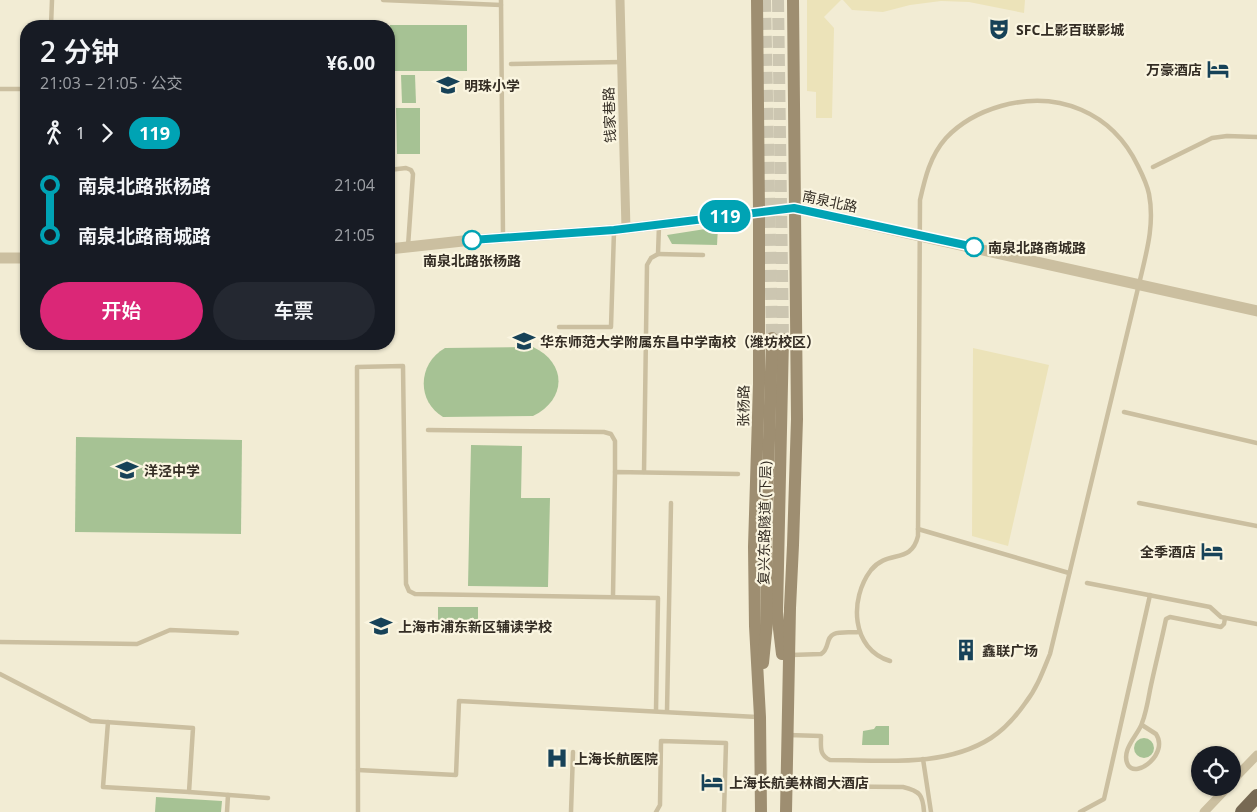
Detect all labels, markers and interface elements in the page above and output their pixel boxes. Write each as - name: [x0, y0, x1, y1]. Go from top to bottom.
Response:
- theatre icon: SFC上影百联影城: [986, 16, 1012, 42]
- place label: SFC上影百联影城: [1016, 20, 1124, 39]
- text: 2 分钟: [40, 32, 119, 70]
- text: ¥6.00: [326, 50, 375, 76]
- hotel icon: 万豪酒店: [1205, 56, 1231, 82]
- place label: 万豪酒店: [1146, 60, 1202, 79]
- text: 21:03 – 21:05 · 公交: [40, 72, 182, 94]
- school or university icon: 明珠小学: [435, 72, 461, 98]
- place label: 明珠小学: [464, 76, 520, 95]
- street label: 钱家巷路: [599, 87, 619, 143]
- icon: walk: [40, 119, 68, 147]
- icon: forward: [93, 119, 121, 147]
- text: 119: [139, 121, 170, 145]
- text: 1: [76, 122, 85, 144]
- text: 南泉北路张杨路: [78, 173, 211, 199]
- text: 21:04: [334, 174, 375, 196]
- street label: 南泉北路: [801, 186, 859, 216]
- line badge: 119: [696, 200, 754, 232]
- text: 119: [710, 204, 740, 228]
- text: 南泉北路商城路: [78, 223, 211, 249]
- text: 21:05: [334, 224, 375, 246]
- marker: 南泉北路张杨路: [462, 230, 482, 250]
- marker: 南泉北路商城路: [964, 237, 984, 257]
- place label: 南泉北路商城路: [988, 238, 1086, 257]
- place label: 南泉北路张杨路: [423, 251, 521, 270]
- button: 开始: [40, 282, 203, 340]
- button: 车票: [213, 282, 375, 340]
- school or university icon: 华东师范大学附属东昌中学南校（潍坊校区）: [511, 328, 537, 354]
- place label: 华东师范大学附属东昌中学南校（潍坊校区）: [540, 332, 820, 351]
- street label: 张杨路: [733, 385, 753, 427]
- school or university icon: 洋泾中学: [114, 457, 140, 483]
- place label: 洋泾中学: [144, 461, 200, 480]
- street label: 复兴东路隧道 (下层): [753, 461, 775, 585]
- hotel icon: 全季酒店: [1199, 538, 1225, 564]
- place label: 全季酒店: [1140, 542, 1196, 561]
- school or university icon: 上海市浦东新区辅读学校: [368, 613, 394, 639]
- place label: 上海市浦东新区辅读学校: [398, 617, 552, 636]
- building icon: 鑫联广场: [953, 637, 979, 663]
- place label: 鑫联广场: [982, 641, 1038, 660]
- hospital icon: 上海长航医院: [544, 745, 570, 771]
- map controls: [1191, 746, 1241, 796]
- button: locate: [1191, 746, 1241, 796]
- place label: 上海长航医院: [574, 749, 658, 768]
- hotel icon: 上海长航美林阁大酒店: [699, 769, 725, 795]
- place label: 上海长航美林阁大酒店: [729, 773, 869, 792]

